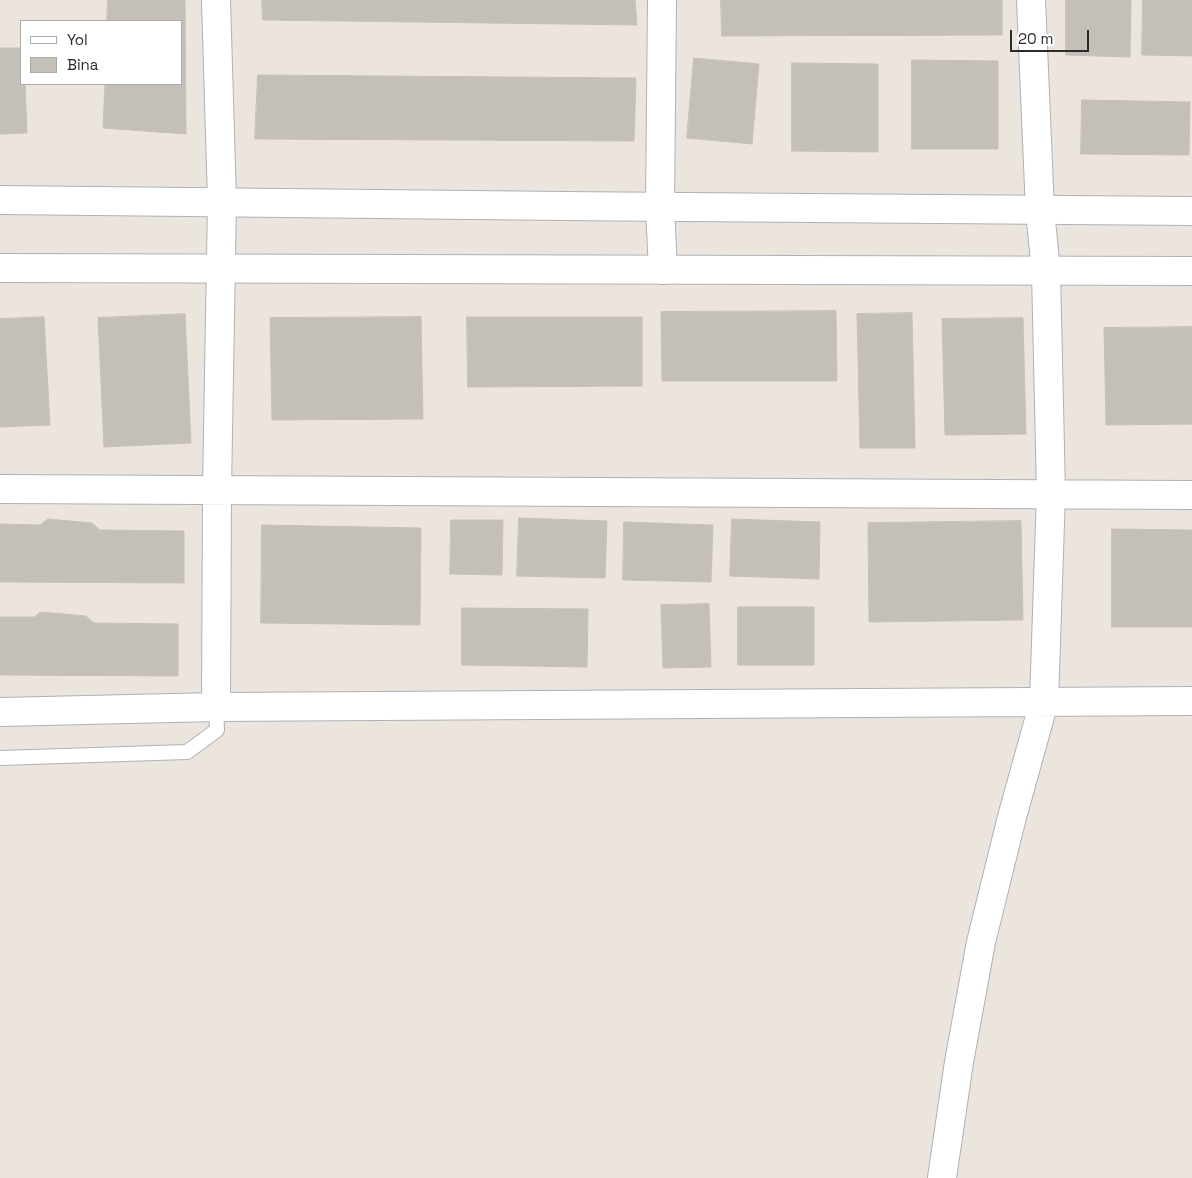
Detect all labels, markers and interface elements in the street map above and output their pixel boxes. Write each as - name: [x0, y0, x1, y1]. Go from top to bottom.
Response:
- legend: [20, 20, 182, 85]
- scale bar: [1012, 20, 1091, 52]
- text: 20 m: [1018, 29, 1053, 48]
- text: Yol: [67, 30, 88, 49]
- text: Bina: [67, 55, 98, 74]

